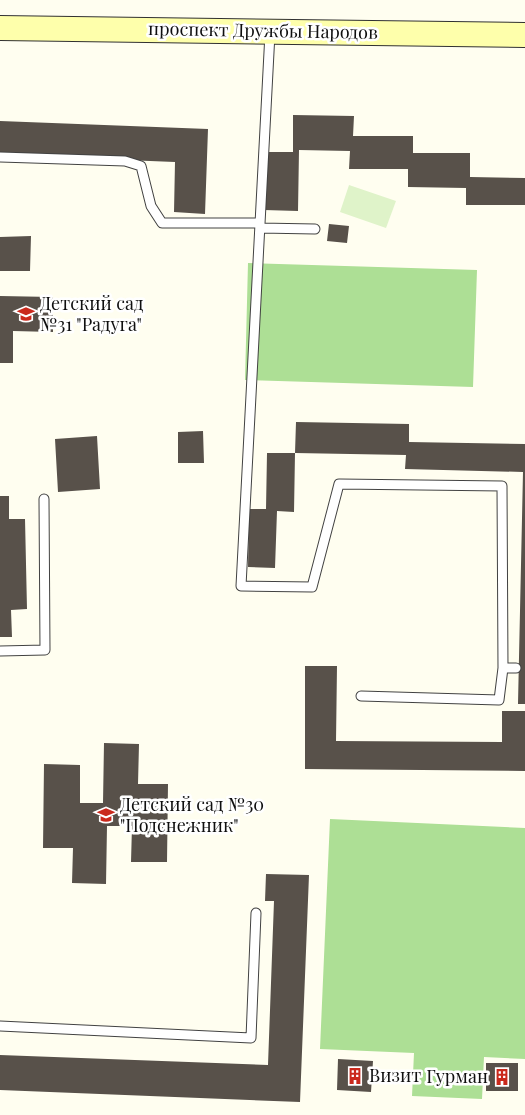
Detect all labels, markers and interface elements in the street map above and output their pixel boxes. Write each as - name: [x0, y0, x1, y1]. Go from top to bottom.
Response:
- street label: проспект Дружбы Народов: [148, 16, 378, 44]
- place label: Детский сад №31 "Радуга": [40, 291, 144, 336]
- school or university icon: Детский сад №31 "Радуга": [16, 304, 36, 324]
- place label: Детский сад №30 "Подснежник": [120, 792, 264, 837]
- school or university icon: Детский сад №30 "Подснежник": [96, 805, 116, 825]
- place label: Визит: [369, 1063, 421, 1087]
- place label: Гурман: [426, 1064, 488, 1088]
- building icon: Визит: [345, 1066, 365, 1086]
- building icon: Гурман: [492, 1067, 512, 1087]

